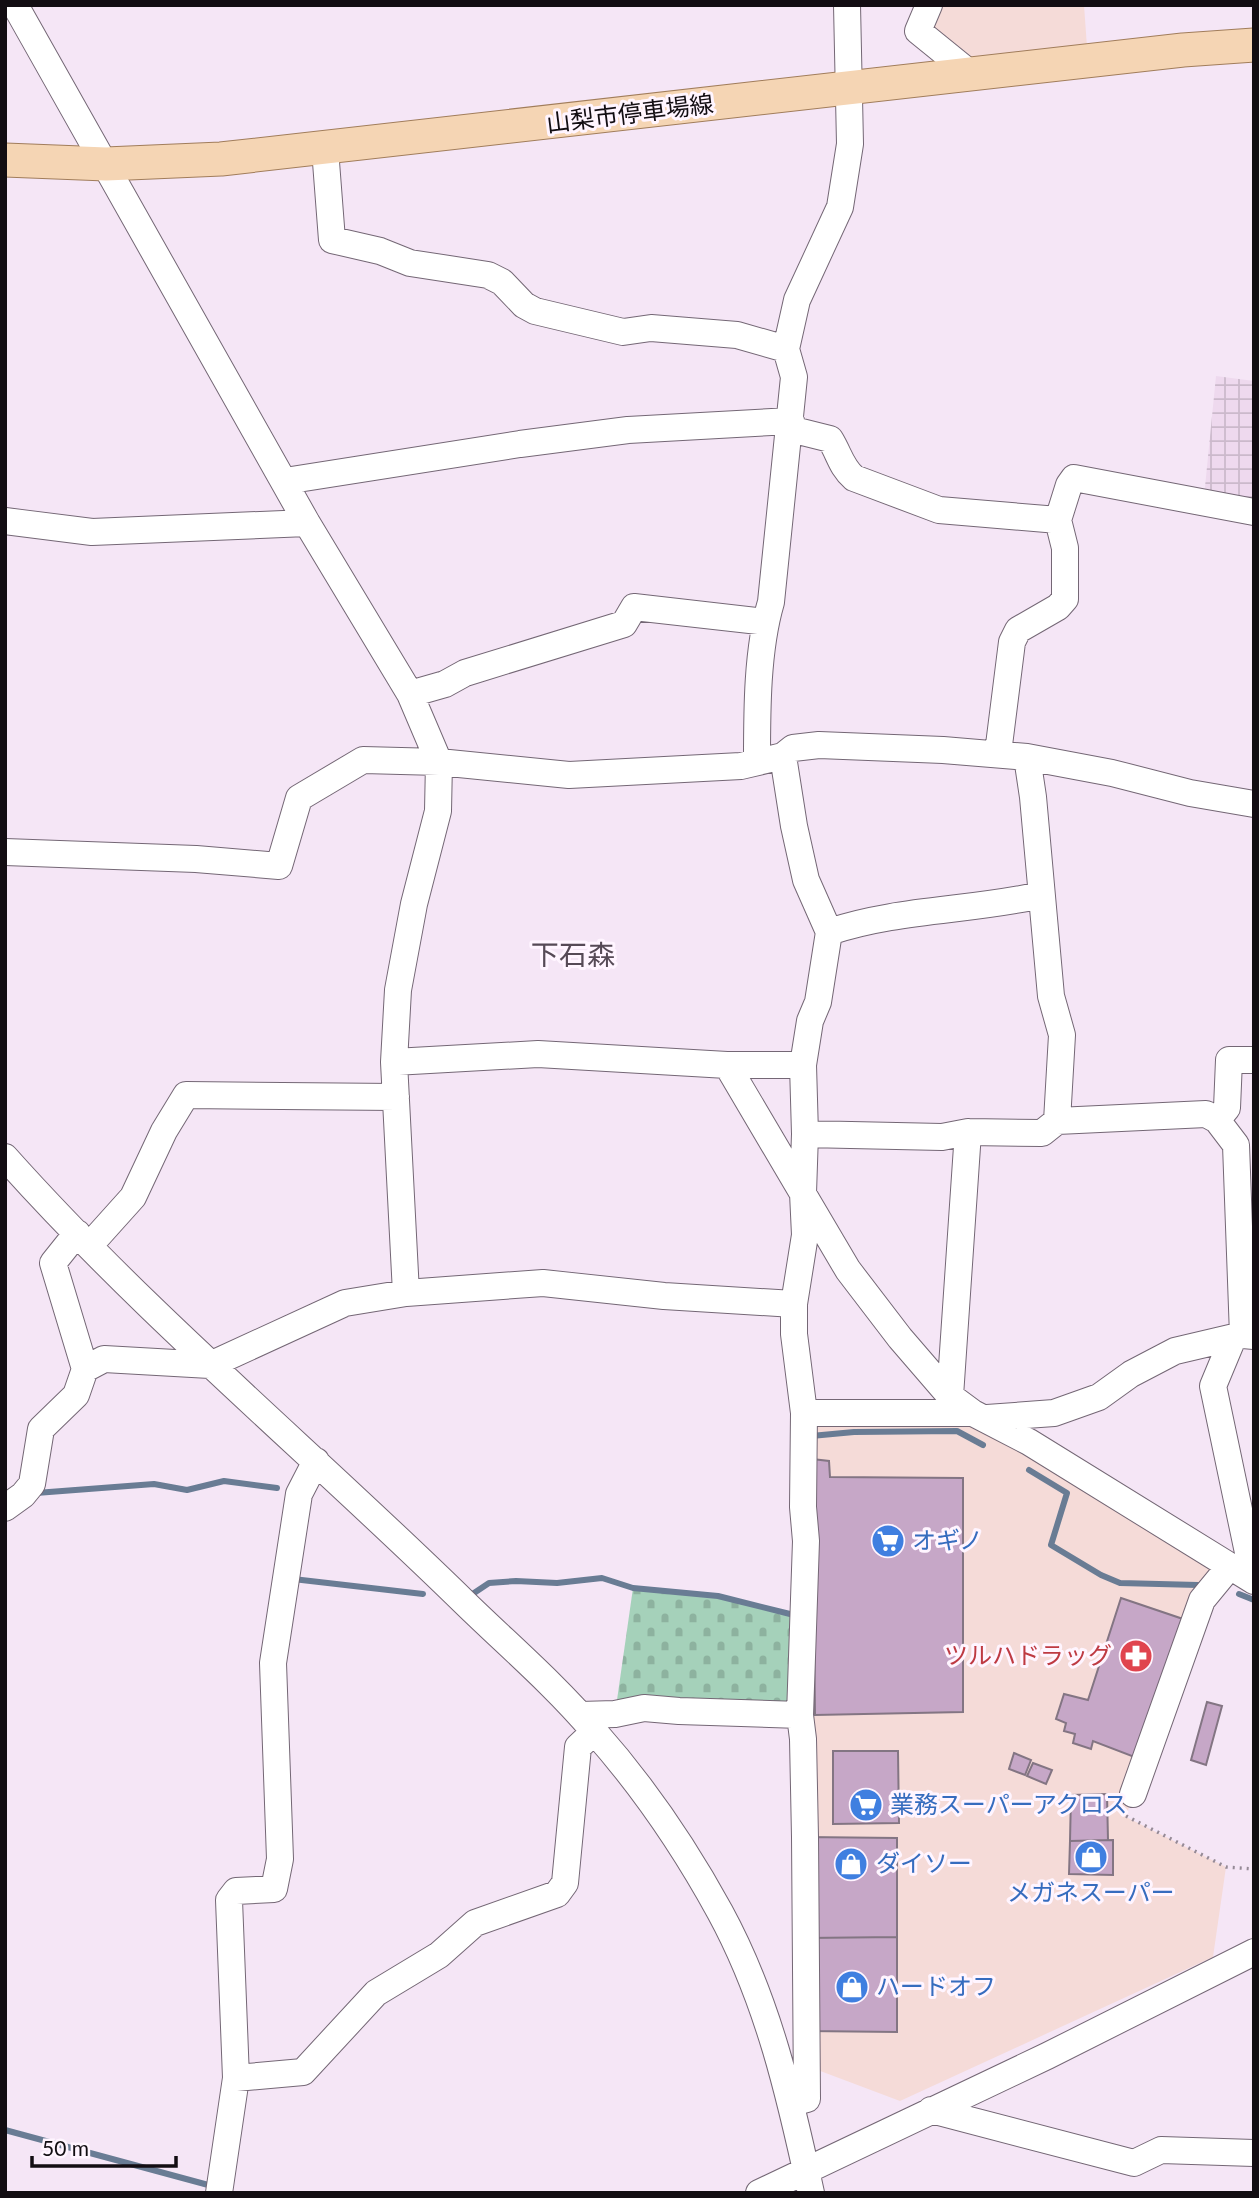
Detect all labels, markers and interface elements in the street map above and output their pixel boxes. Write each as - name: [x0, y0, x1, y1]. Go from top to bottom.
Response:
- street label: 山梨市停車場線: [545, 88, 715, 137]
- district label: 下石森: [531, 937, 615, 971]
- supermarket icon: オギノ: [869, 1522, 907, 1560]
- place label: オギノ: [912, 1525, 983, 1554]
- pharmacy icon: ツルハドラッグ: [1117, 1637, 1155, 1675]
- place label: ツルハドラッグ: [944, 1640, 1112, 1669]
- supermarket icon: 業務スーパーアクロス: [847, 1786, 885, 1824]
- place label: 業務スーパーアクロス: [890, 1789, 1128, 1818]
- shop icon: メガネスーパー: [1072, 1838, 1110, 1876]
- shop icon: ダイソー: [832, 1845, 870, 1883]
- place label: ダイソー: [876, 1848, 972, 1877]
- place label: メガネスーパー: [1007, 1877, 1175, 1906]
- shop icon: ハードオフ: [833, 1968, 871, 2006]
- place label: ハードオフ: [876, 1971, 996, 2000]
- scale bar: [32, 2124, 175, 2168]
- text: 50 m: [42, 2135, 89, 2160]

